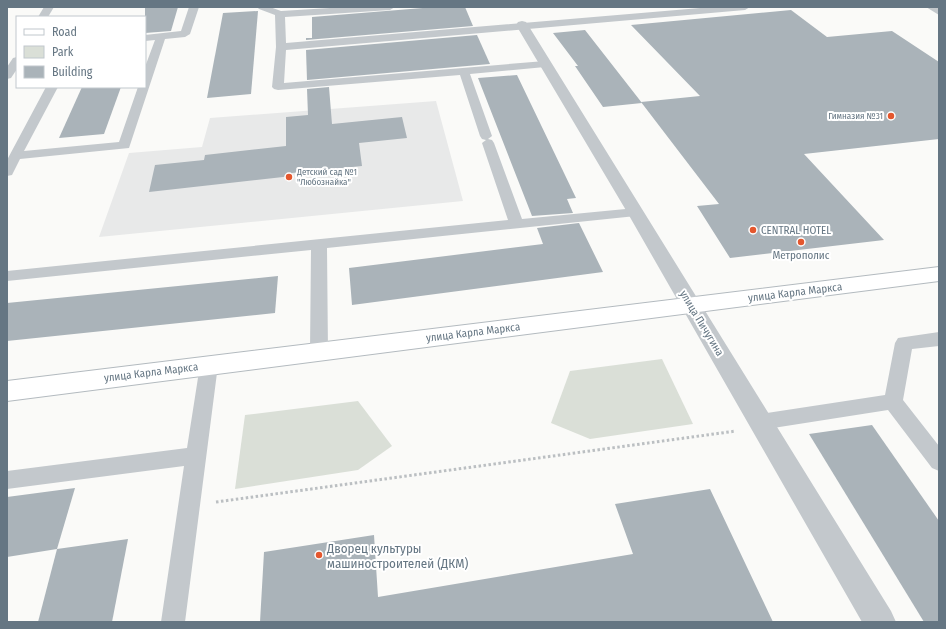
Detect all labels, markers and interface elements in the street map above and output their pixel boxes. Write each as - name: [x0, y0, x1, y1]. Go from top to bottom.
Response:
- legend: [16, 16, 146, 88]
- text: Road: [52, 25, 77, 39]
- text: Park: [52, 45, 74, 59]
- text: Building: [52, 65, 93, 79]
- place label: Гимназия №31: [828, 111, 883, 121]
- marker: Гимназия №31: [886, 111, 896, 121]
- place label: Детский cад №1 "Любознайка": [296, 167, 357, 187]
- marker: Детский cад №1 "Любознайка": [284, 172, 294, 182]
- place label: СENTRAL HOTEL: [761, 224, 831, 237]
- marker: СENTRAL HOTEL: [748, 225, 758, 235]
- marker: Метрополис: [796, 237, 806, 247]
- place label: Метрополис: [773, 249, 830, 262]
- street label: улица Карла Маркса: [747, 280, 843, 305]
- street label: улица Пичугина: [677, 288, 726, 359]
- street label: улица Карла Маркса: [425, 320, 521, 345]
- street label: улица Карла Маркса: [103, 360, 199, 385]
- place label: Дворец культуры машиностроителей (ДКМ): [326, 541, 469, 571]
- marker: Дворец культуры машиностроителей (ДКМ): [314, 550, 324, 560]

